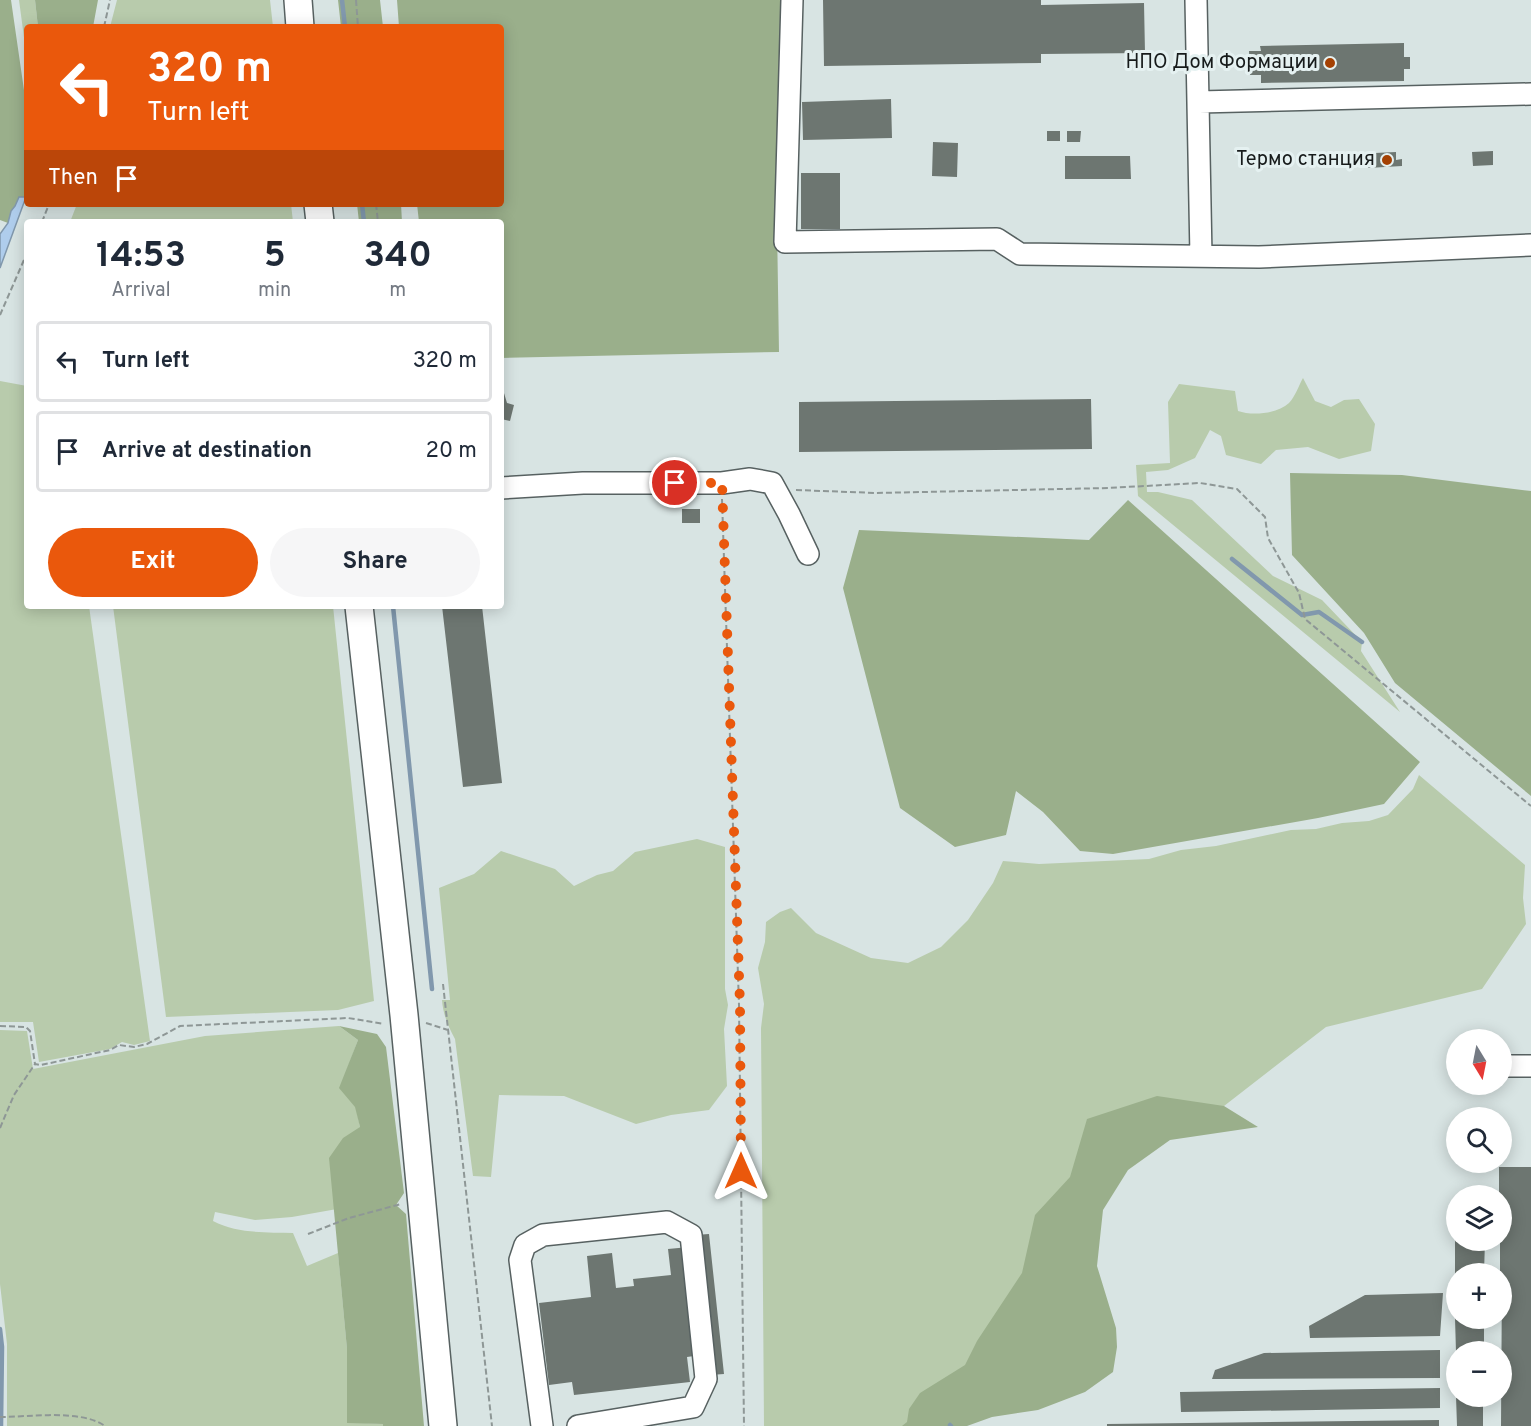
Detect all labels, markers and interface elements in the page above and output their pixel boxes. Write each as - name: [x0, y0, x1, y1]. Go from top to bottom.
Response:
- text: 320 m: [147, 44, 272, 97]
- icon: left: [48, 48, 126, 126]
- place label: НПО Дом Формации: [1125, 50, 1318, 76]
- marker: НПО Дом Формации: [1323, 56, 1337, 70]
- text: Turn left: [147, 96, 249, 130]
- place label: Термо станция: [1236, 147, 1375, 173]
- marker: Термо станция: [1380, 153, 1394, 167]
- icon: arrive: [110, 162, 143, 195]
- text: Then: [48, 165, 98, 192]
- text: 14:53: [96, 234, 186, 280]
- text: 5: [264, 234, 286, 280]
- text: 340: [363, 234, 432, 280]
- text: Arrival: [111, 278, 171, 304]
- text: min: [258, 278, 291, 304]
- text: m: [389, 278, 406, 304]
- icon: left: [51, 345, 84, 378]
- text: Turn left: [102, 348, 190, 375]
- text: 320 m: [413, 348, 477, 375]
- icon: arrive: [51, 435, 84, 468]
- text: Arrive at destination: [102, 438, 312, 465]
- text: 20 m: [426, 438, 477, 465]
- pin: [649, 457, 700, 508]
- icon: arrive: [658, 466, 691, 499]
- button: Exit: [48, 528, 258, 597]
- button: Share: [270, 528, 480, 597]
- north arrow: [1446, 1029, 1512, 1095]
- map controls: [1446, 1029, 1512, 1407]
- button: search: [1446, 1107, 1512, 1173]
- position arrow: [709, 1139, 773, 1203]
- button: layers: [1446, 1185, 1512, 1251]
- button: +: [1446, 1263, 1512, 1329]
- button: −: [1446, 1341, 1512, 1407]

